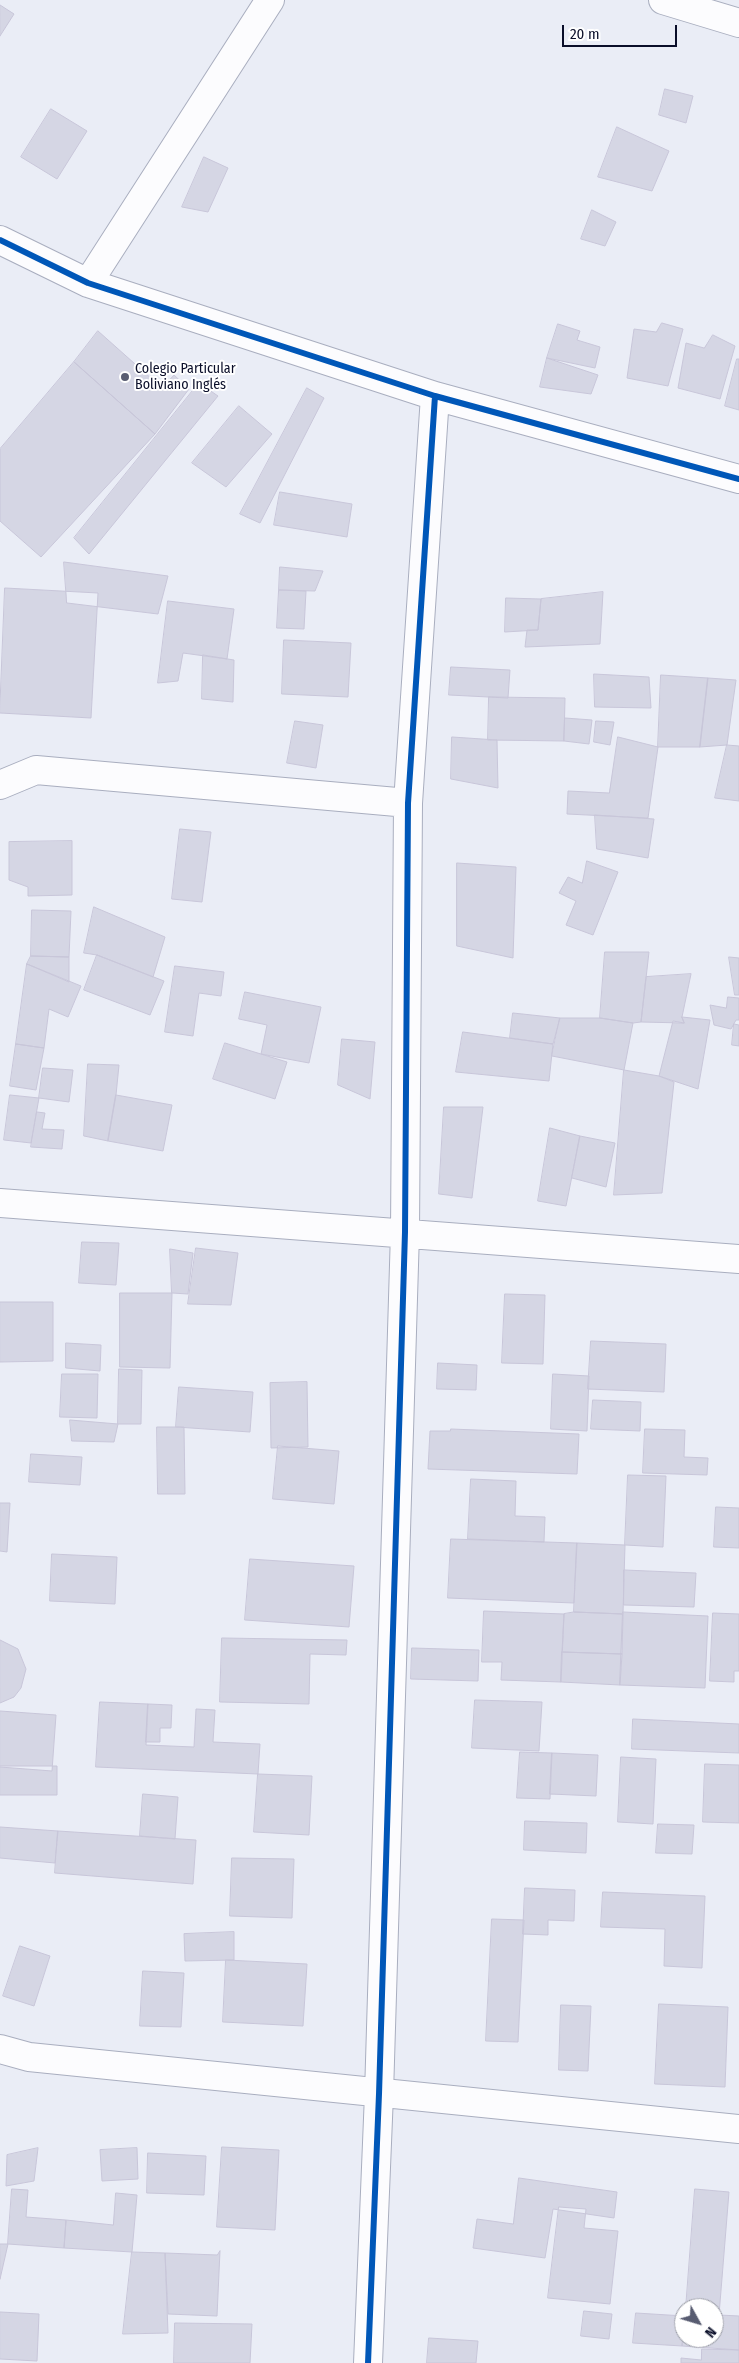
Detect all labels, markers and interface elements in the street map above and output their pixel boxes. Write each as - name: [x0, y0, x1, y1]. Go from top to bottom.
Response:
- scale bar: [564, 15, 679, 47]
- text: 20 m: [570, 25, 600, 43]
- place label: Colegio Particular Boliviano Inglés: [135, 361, 236, 394]
- marker: Colegio Particular Boliviano Inglés: [119, 371, 131, 383]
- north arrow: [674, 2298, 724, 2348]
- text: N: [701, 2324, 720, 2341]

